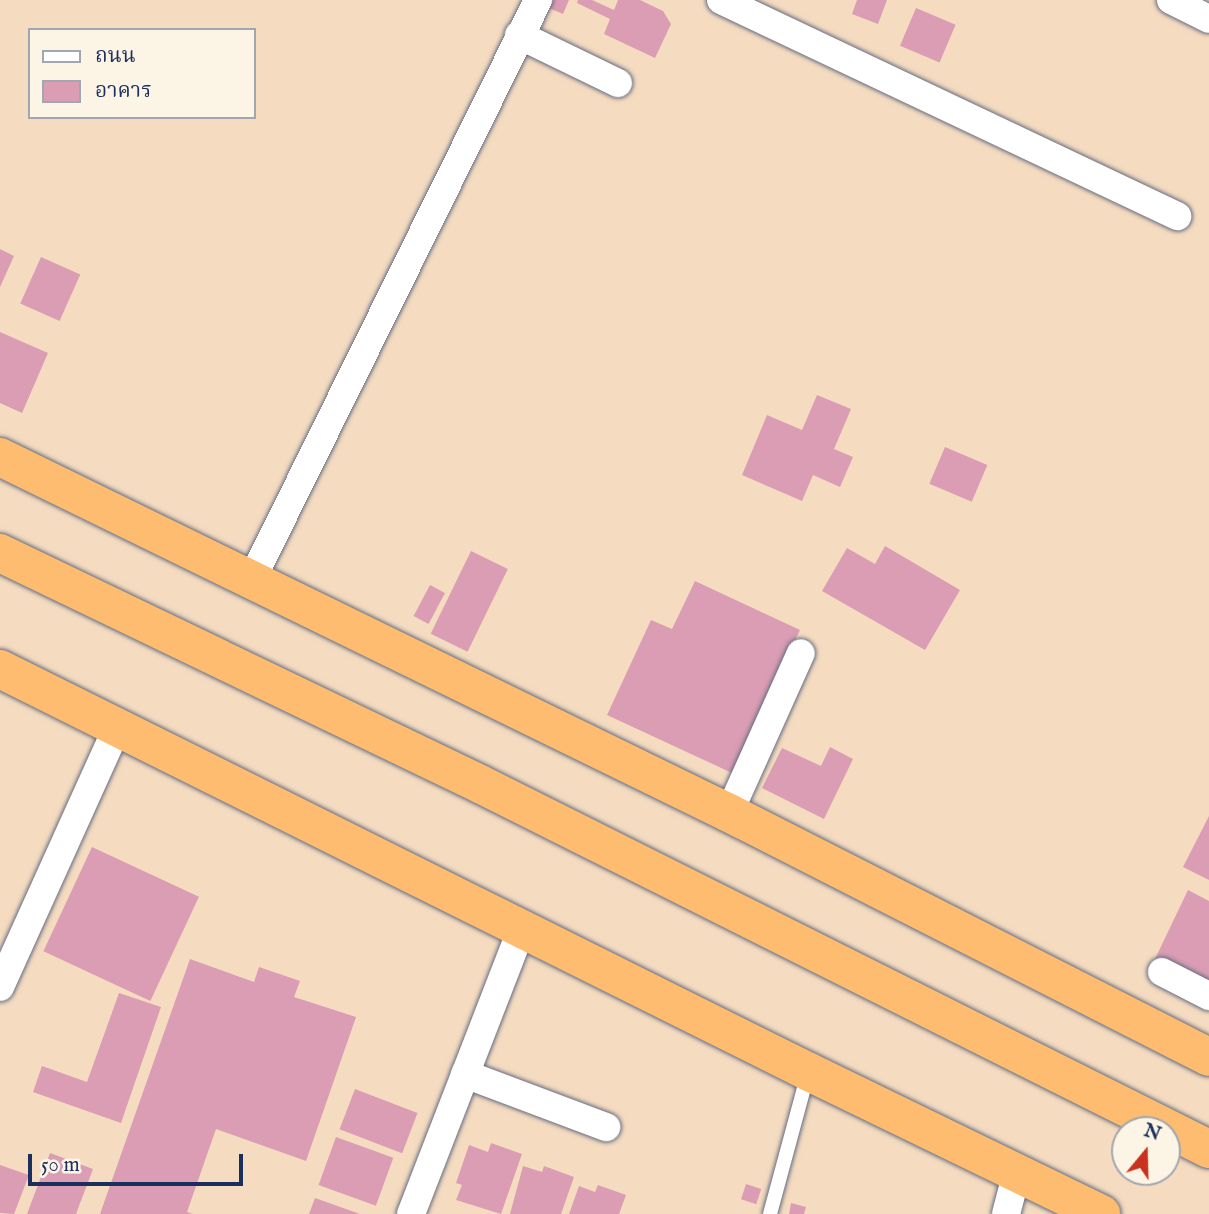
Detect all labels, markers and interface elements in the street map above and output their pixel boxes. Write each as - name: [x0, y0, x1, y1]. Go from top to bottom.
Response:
- legend: [28, 28, 256, 119]
- text: ถนน: [95, 43, 136, 70]
- text: อาคาร: [95, 78, 152, 105]
- north arrow: [1111, 1116, 1181, 1186]
- text: N: [1140, 1119, 1164, 1147]
- scale bar: [32, 1140, 247, 1184]
- text: 50 m: [41, 1152, 80, 1179]

